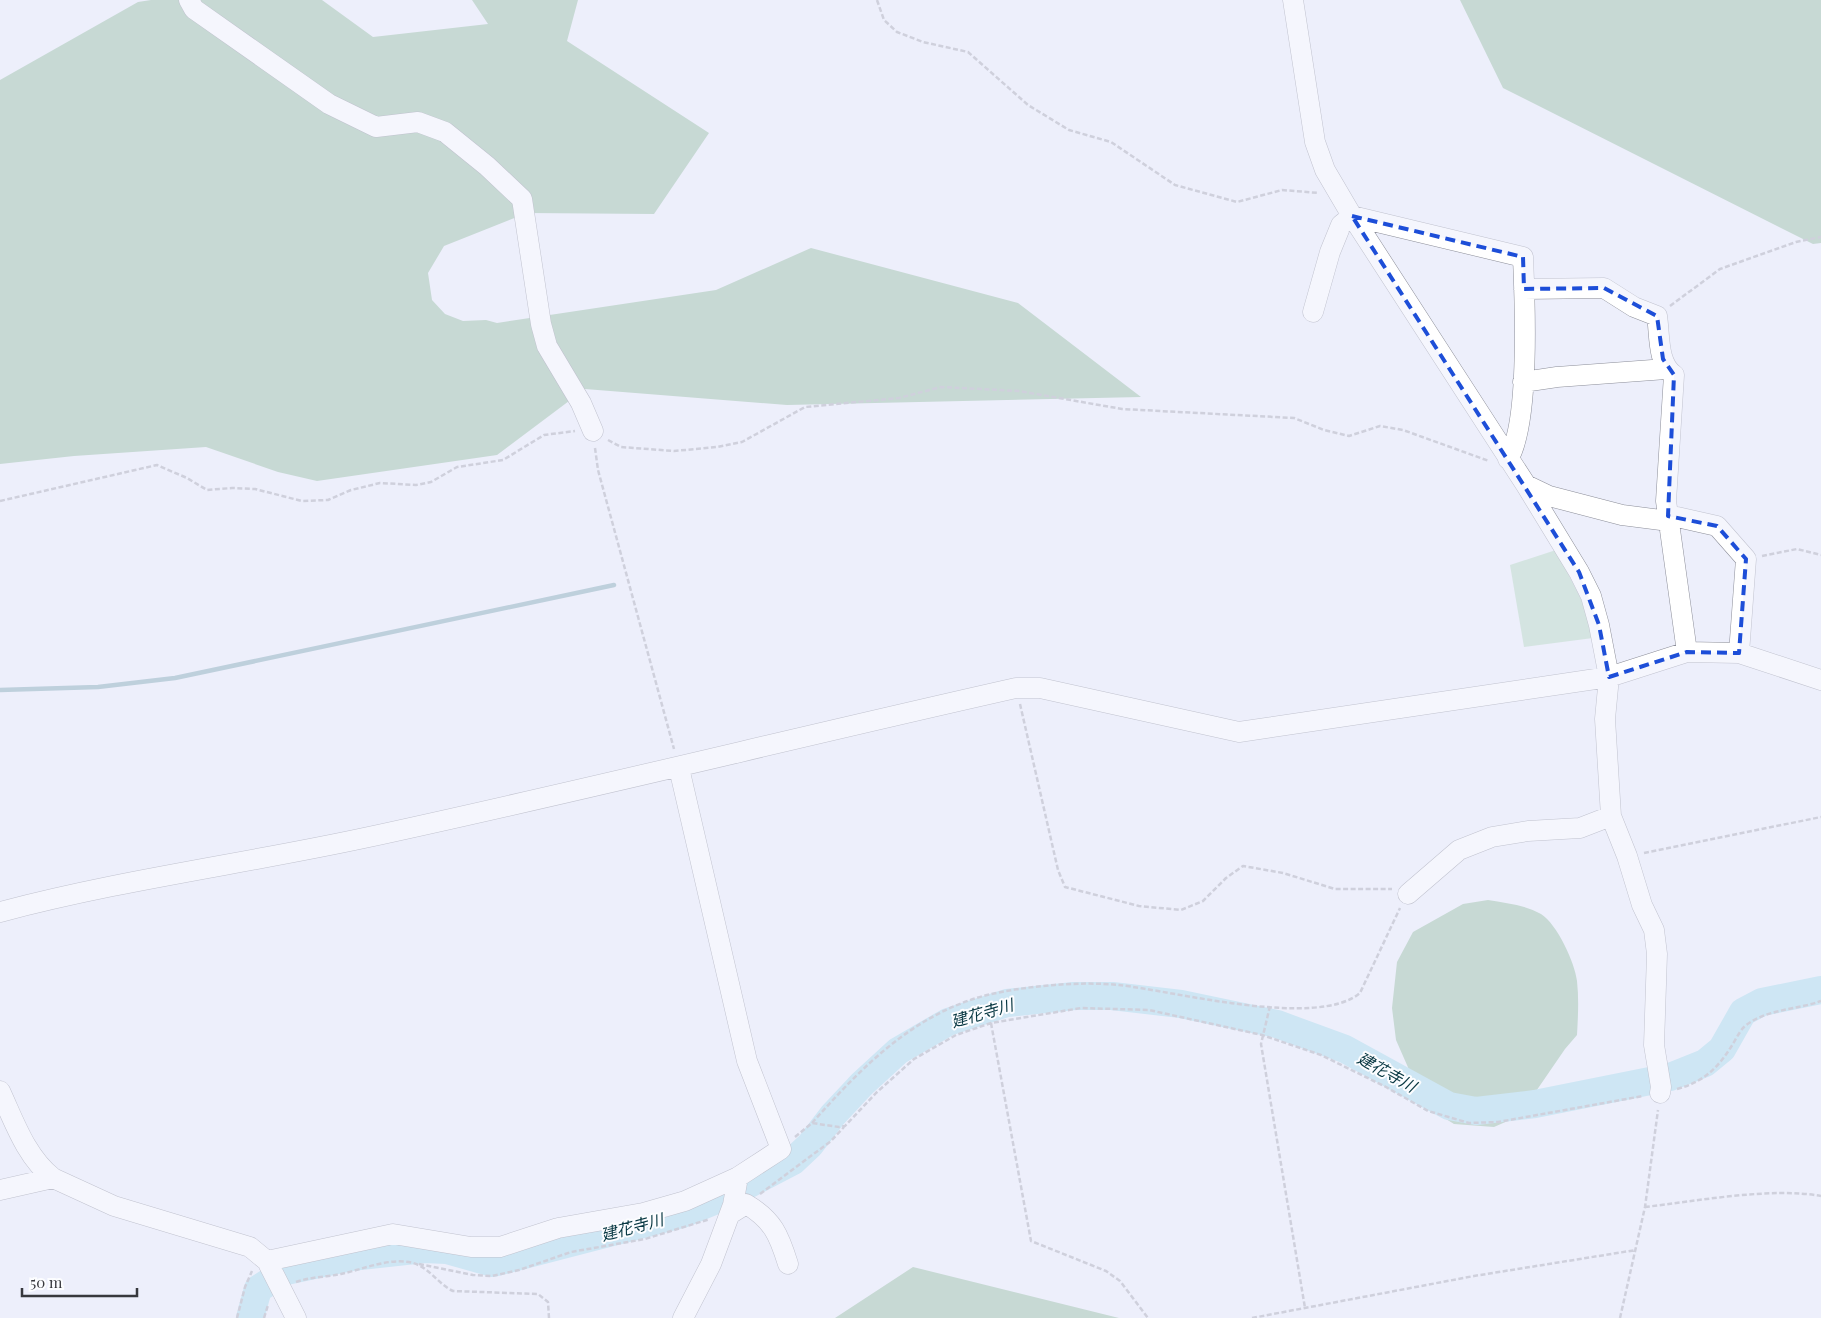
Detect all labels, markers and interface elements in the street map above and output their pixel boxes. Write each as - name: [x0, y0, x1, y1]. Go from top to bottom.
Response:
- water label: 建花寺川: [948, 993, 1017, 1031]
- water label: 建花寺川: [1354, 1047, 1422, 1097]
- water label: 建花寺川: [598, 1208, 667, 1245]
- scale bar: [22, 1266, 138, 1298]
- text: 50 m: [30, 1272, 63, 1292]

